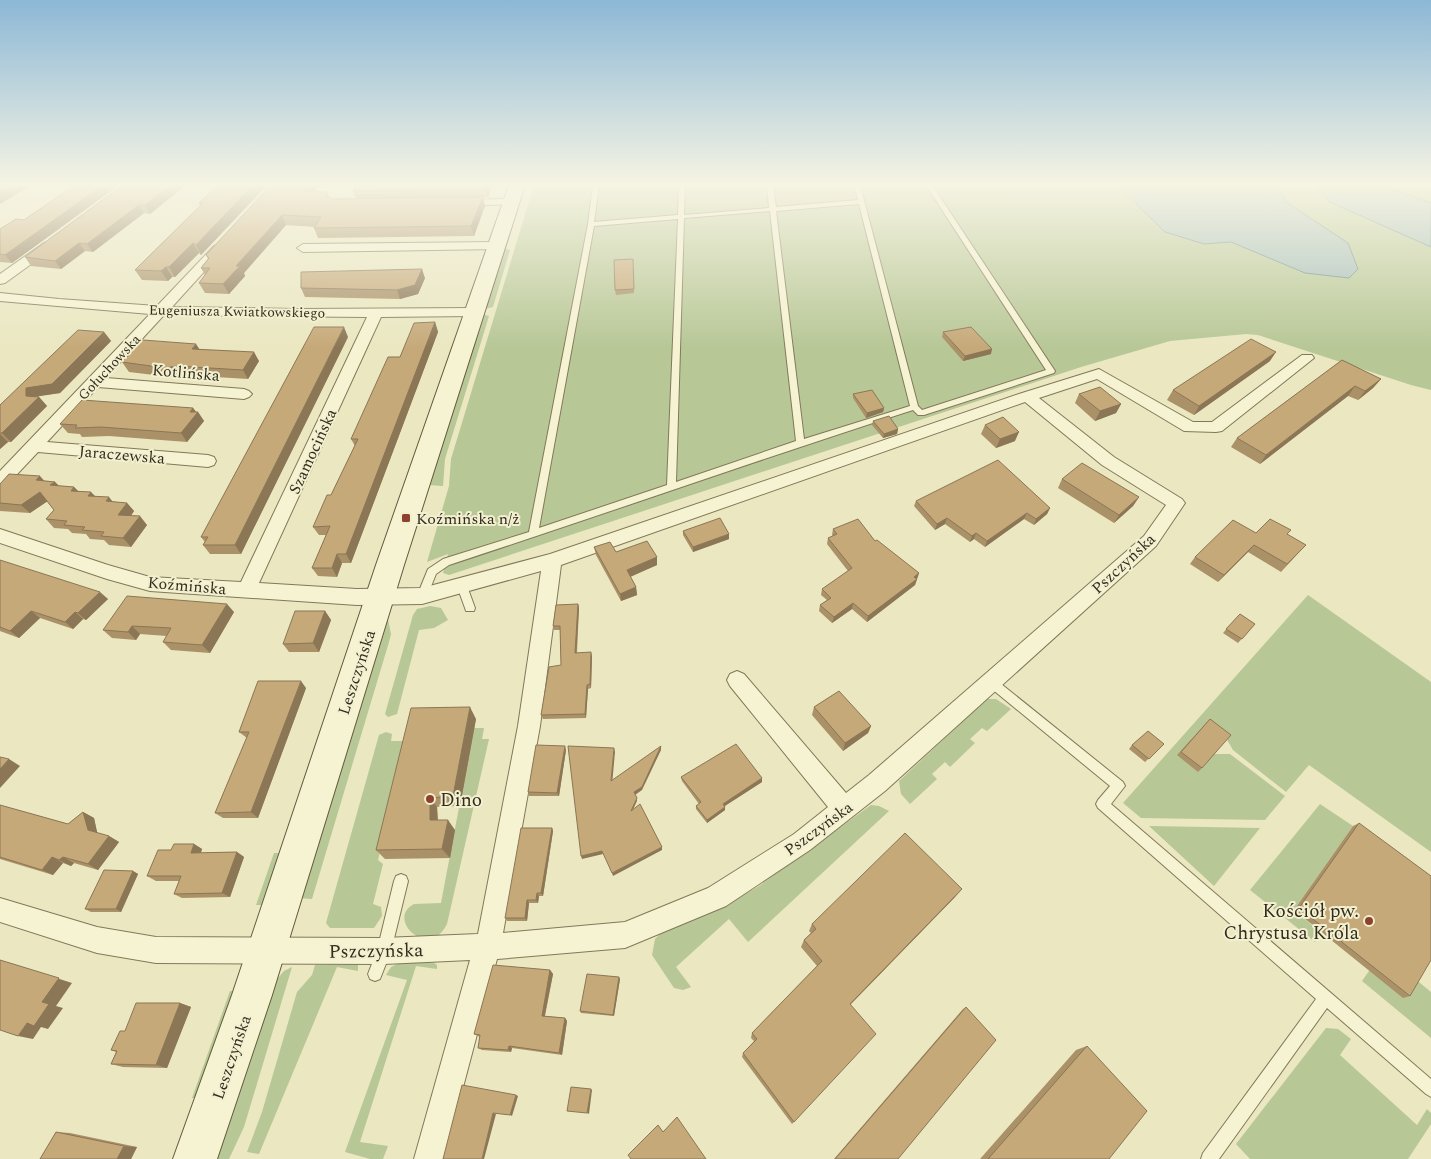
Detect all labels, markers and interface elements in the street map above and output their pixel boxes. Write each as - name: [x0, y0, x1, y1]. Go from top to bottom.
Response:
- street label: Eugeniusza Kwiatkowskiego: [149, 299, 325, 324]
- street label: Gołuchowska: [73, 329, 146, 405]
- street label: Kotlińska: [151, 358, 221, 388]
- street label: Szamocińska: [283, 404, 343, 498]
- street label: Jaraczewska: [78, 439, 166, 471]
- place label: Koźmińska n/ż: [416, 507, 520, 531]
- marker: Koźmińska n/ż: [400, 512, 412, 524]
- street label: Pszczyńska: [1086, 528, 1161, 600]
- street label: Koźmińska: [147, 571, 227, 601]
- street label: Leszczyńska: [332, 627, 382, 718]
- place label: Dino: [440, 786, 482, 815]
- marker: Dino: [424, 793, 436, 805]
- street label: Pszczyńska: [779, 795, 858, 862]
- place label: Kościół pw. Chrystusa Króla: [1223, 897, 1360, 948]
- marker: Kościół pw. Chrystusa Króla: [1363, 915, 1375, 927]
- street label: Pszczyńska: [328, 936, 424, 967]
- street label: Leszczyńska: [206, 1012, 258, 1103]

